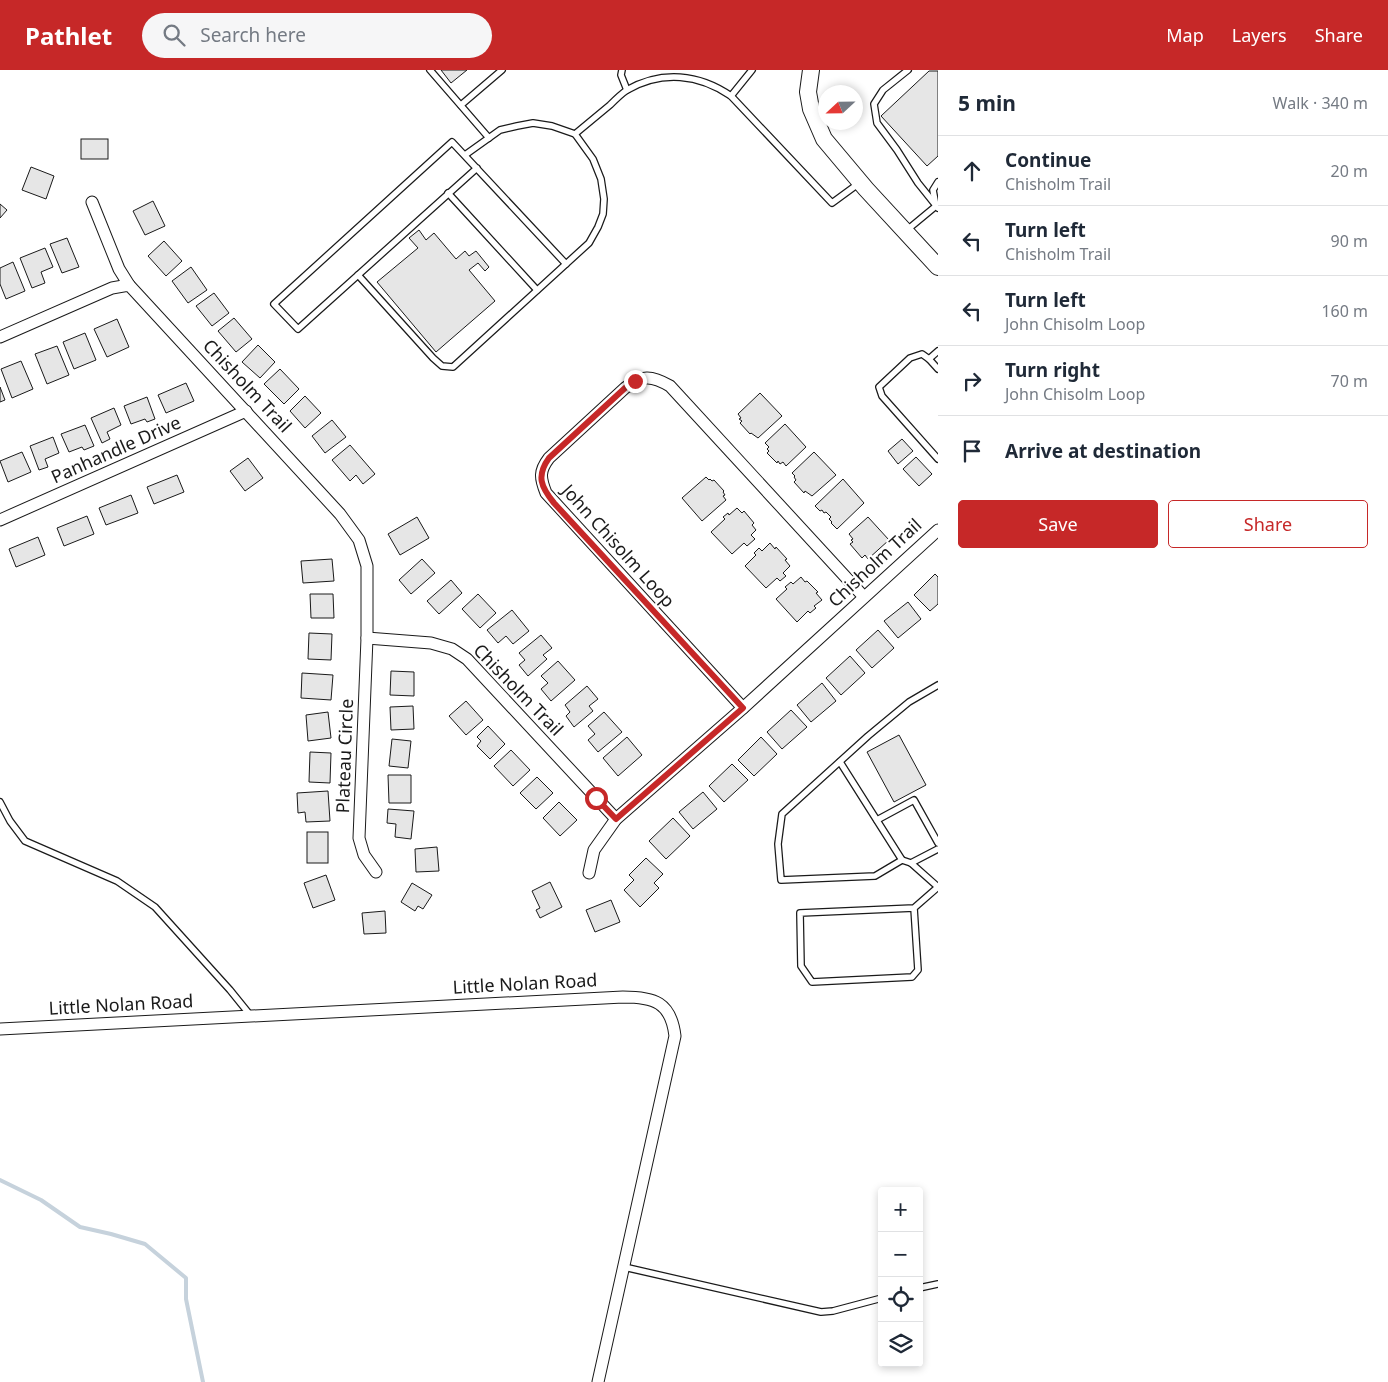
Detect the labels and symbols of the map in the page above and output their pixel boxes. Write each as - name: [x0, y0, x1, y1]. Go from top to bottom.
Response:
- north arrow: [818, 85, 863, 130]
- street label: Chisholm Trail: [198, 333, 297, 437]
- route end: [624, 370, 647, 393]
- street label: Panhandle Drive: [47, 410, 184, 488]
- street label: John Chisolm Loop: [556, 477, 680, 612]
- street label: Chisholm Trail: [822, 513, 926, 612]
- street label: Chisholm Trail: [469, 638, 569, 741]
- street label: Plateau Circle: [330, 698, 358, 814]
- route start: [585, 787, 608, 810]
- street label: Little Nolan Road: [452, 967, 598, 999]
- street label: Little Nolan Road: [48, 988, 194, 1020]

